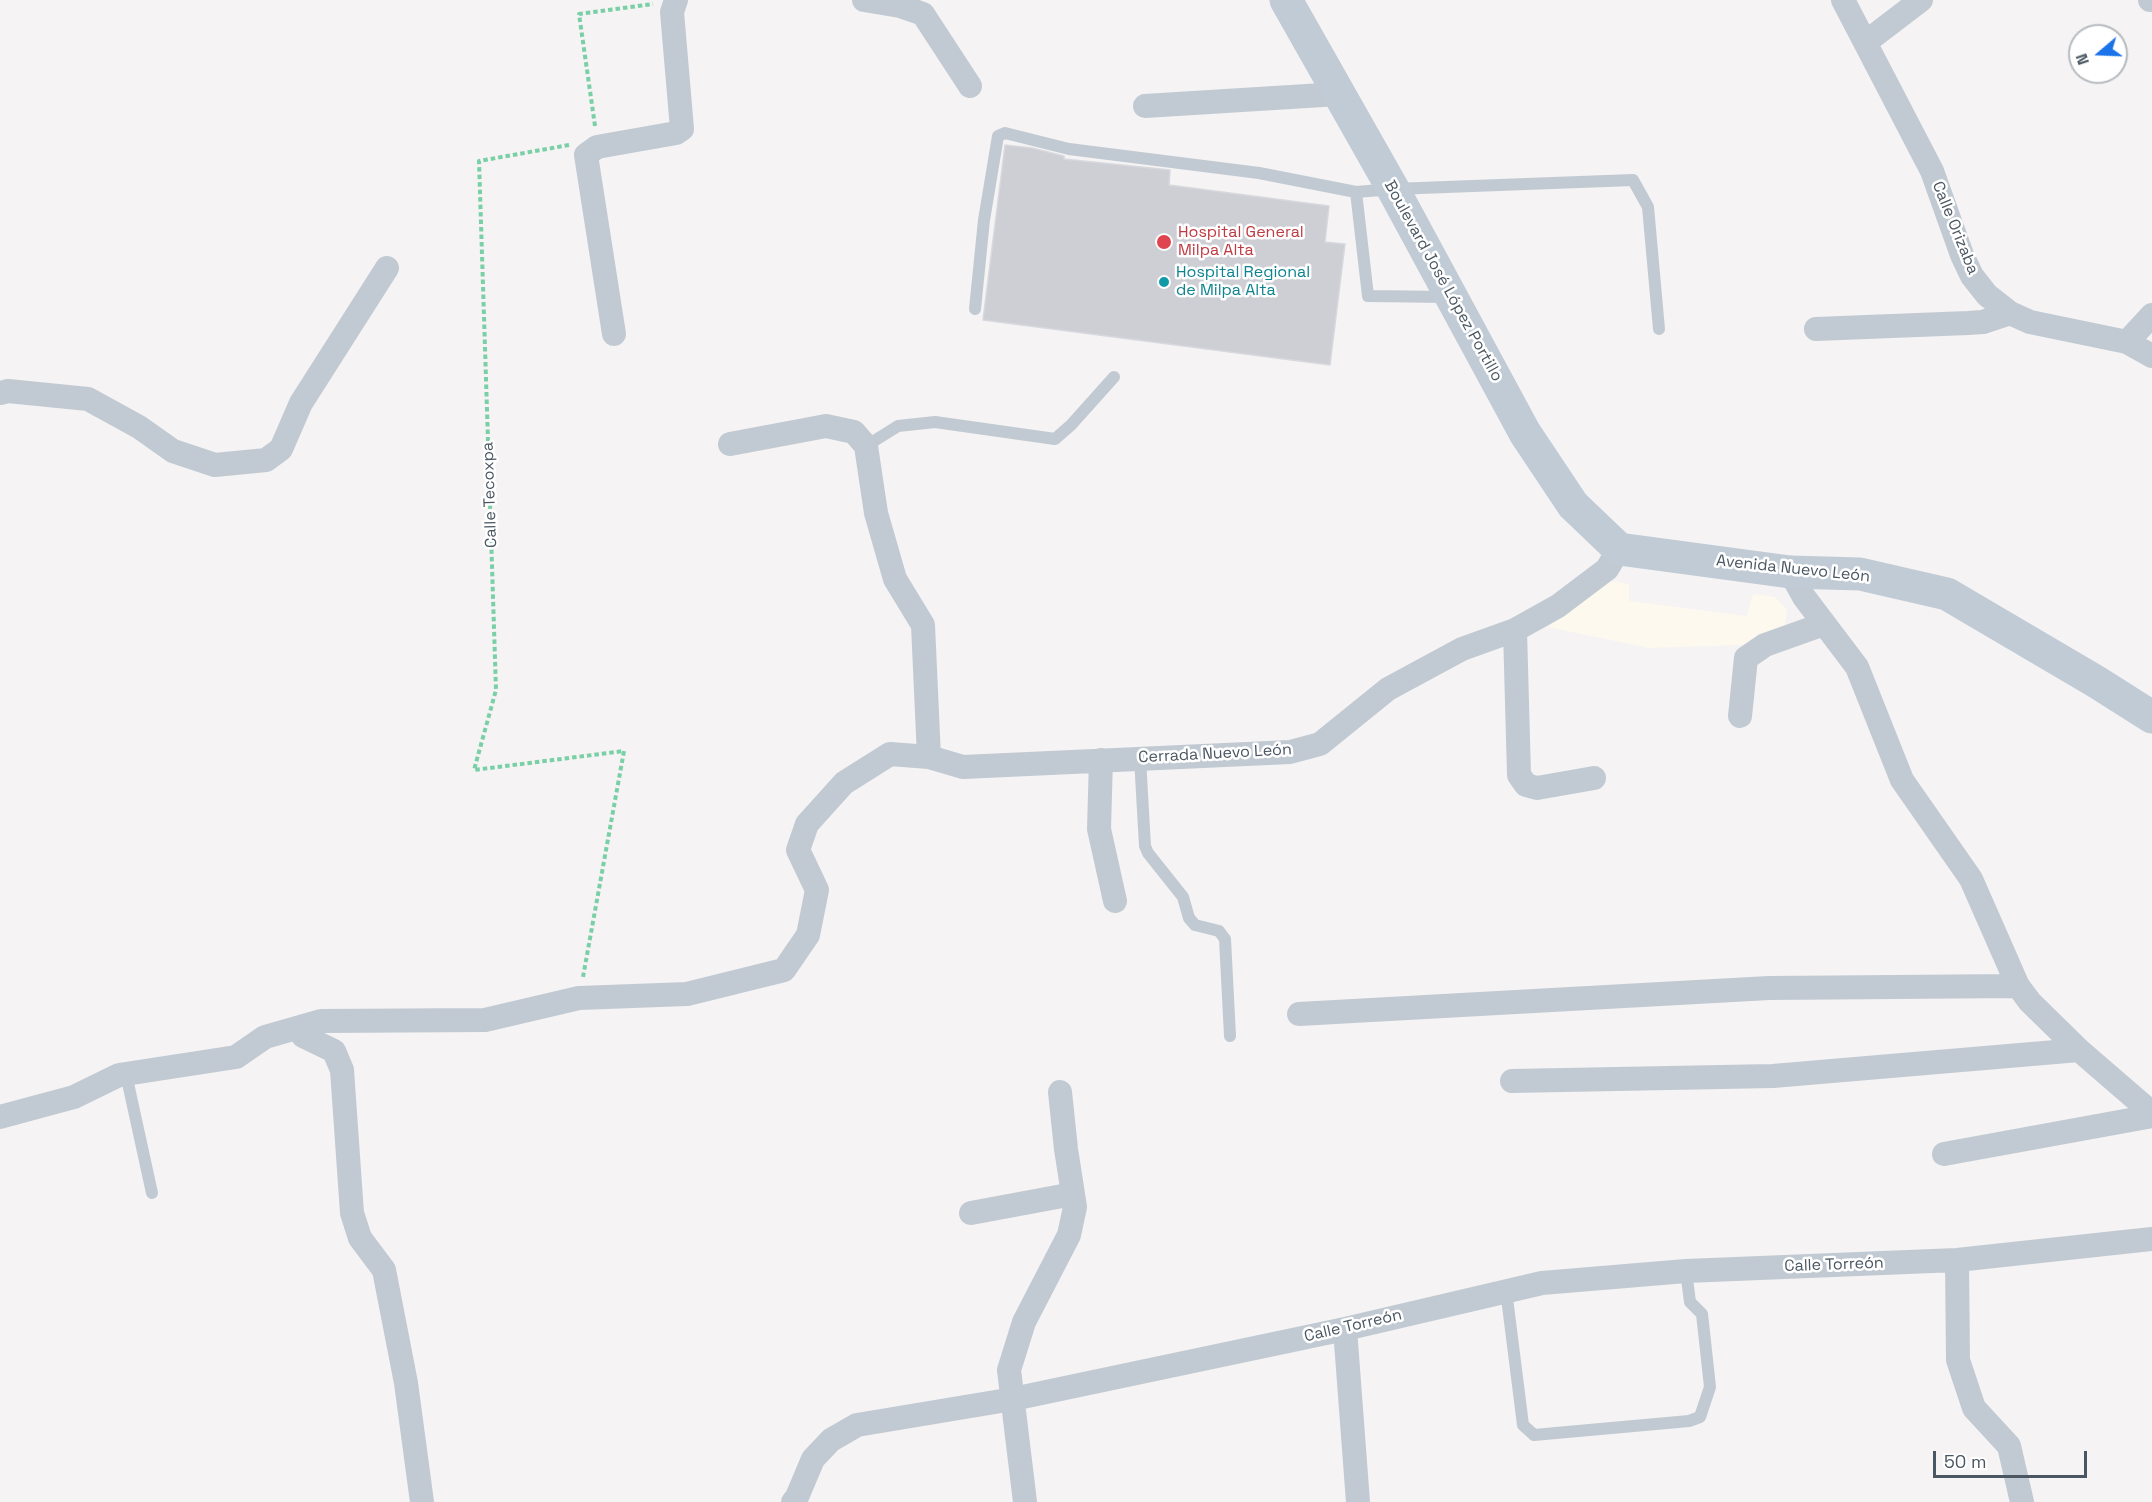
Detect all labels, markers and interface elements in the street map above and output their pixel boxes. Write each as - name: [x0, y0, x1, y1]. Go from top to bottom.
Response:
- north arrow: [2068, 24, 2128, 84]
- text: N: [2071, 51, 2094, 68]
- street label: Boulevard José López Portillo: [1380, 177, 1506, 385]
- street label: Calle Orizaba: [1928, 179, 1982, 277]
- place label: Hospital General Milpa Alta: [1178, 223, 1304, 261]
- marker: Hospital General Milpa Alta: [1155, 233, 1173, 251]
- place label: Hospital Regional de Milpa Alta: [1176, 263, 1310, 301]
- marker: Hospital Regional de Milpa Alta: [1157, 275, 1171, 289]
- street label: Calle Tecoxpa: [479, 442, 501, 548]
- street label: Avenida Nuevo León: [1715, 551, 1871, 587]
- street label: Cerrada Nuevo León: [1138, 740, 1292, 768]
- street label: Calle Torreón: [1784, 1254, 1884, 1276]
- street label: Calle Torreón: [1302, 1305, 1404, 1347]
- scale bar: [1936, 1439, 2090, 1477]
- text: 50 m: [1944, 1450, 1986, 1473]

